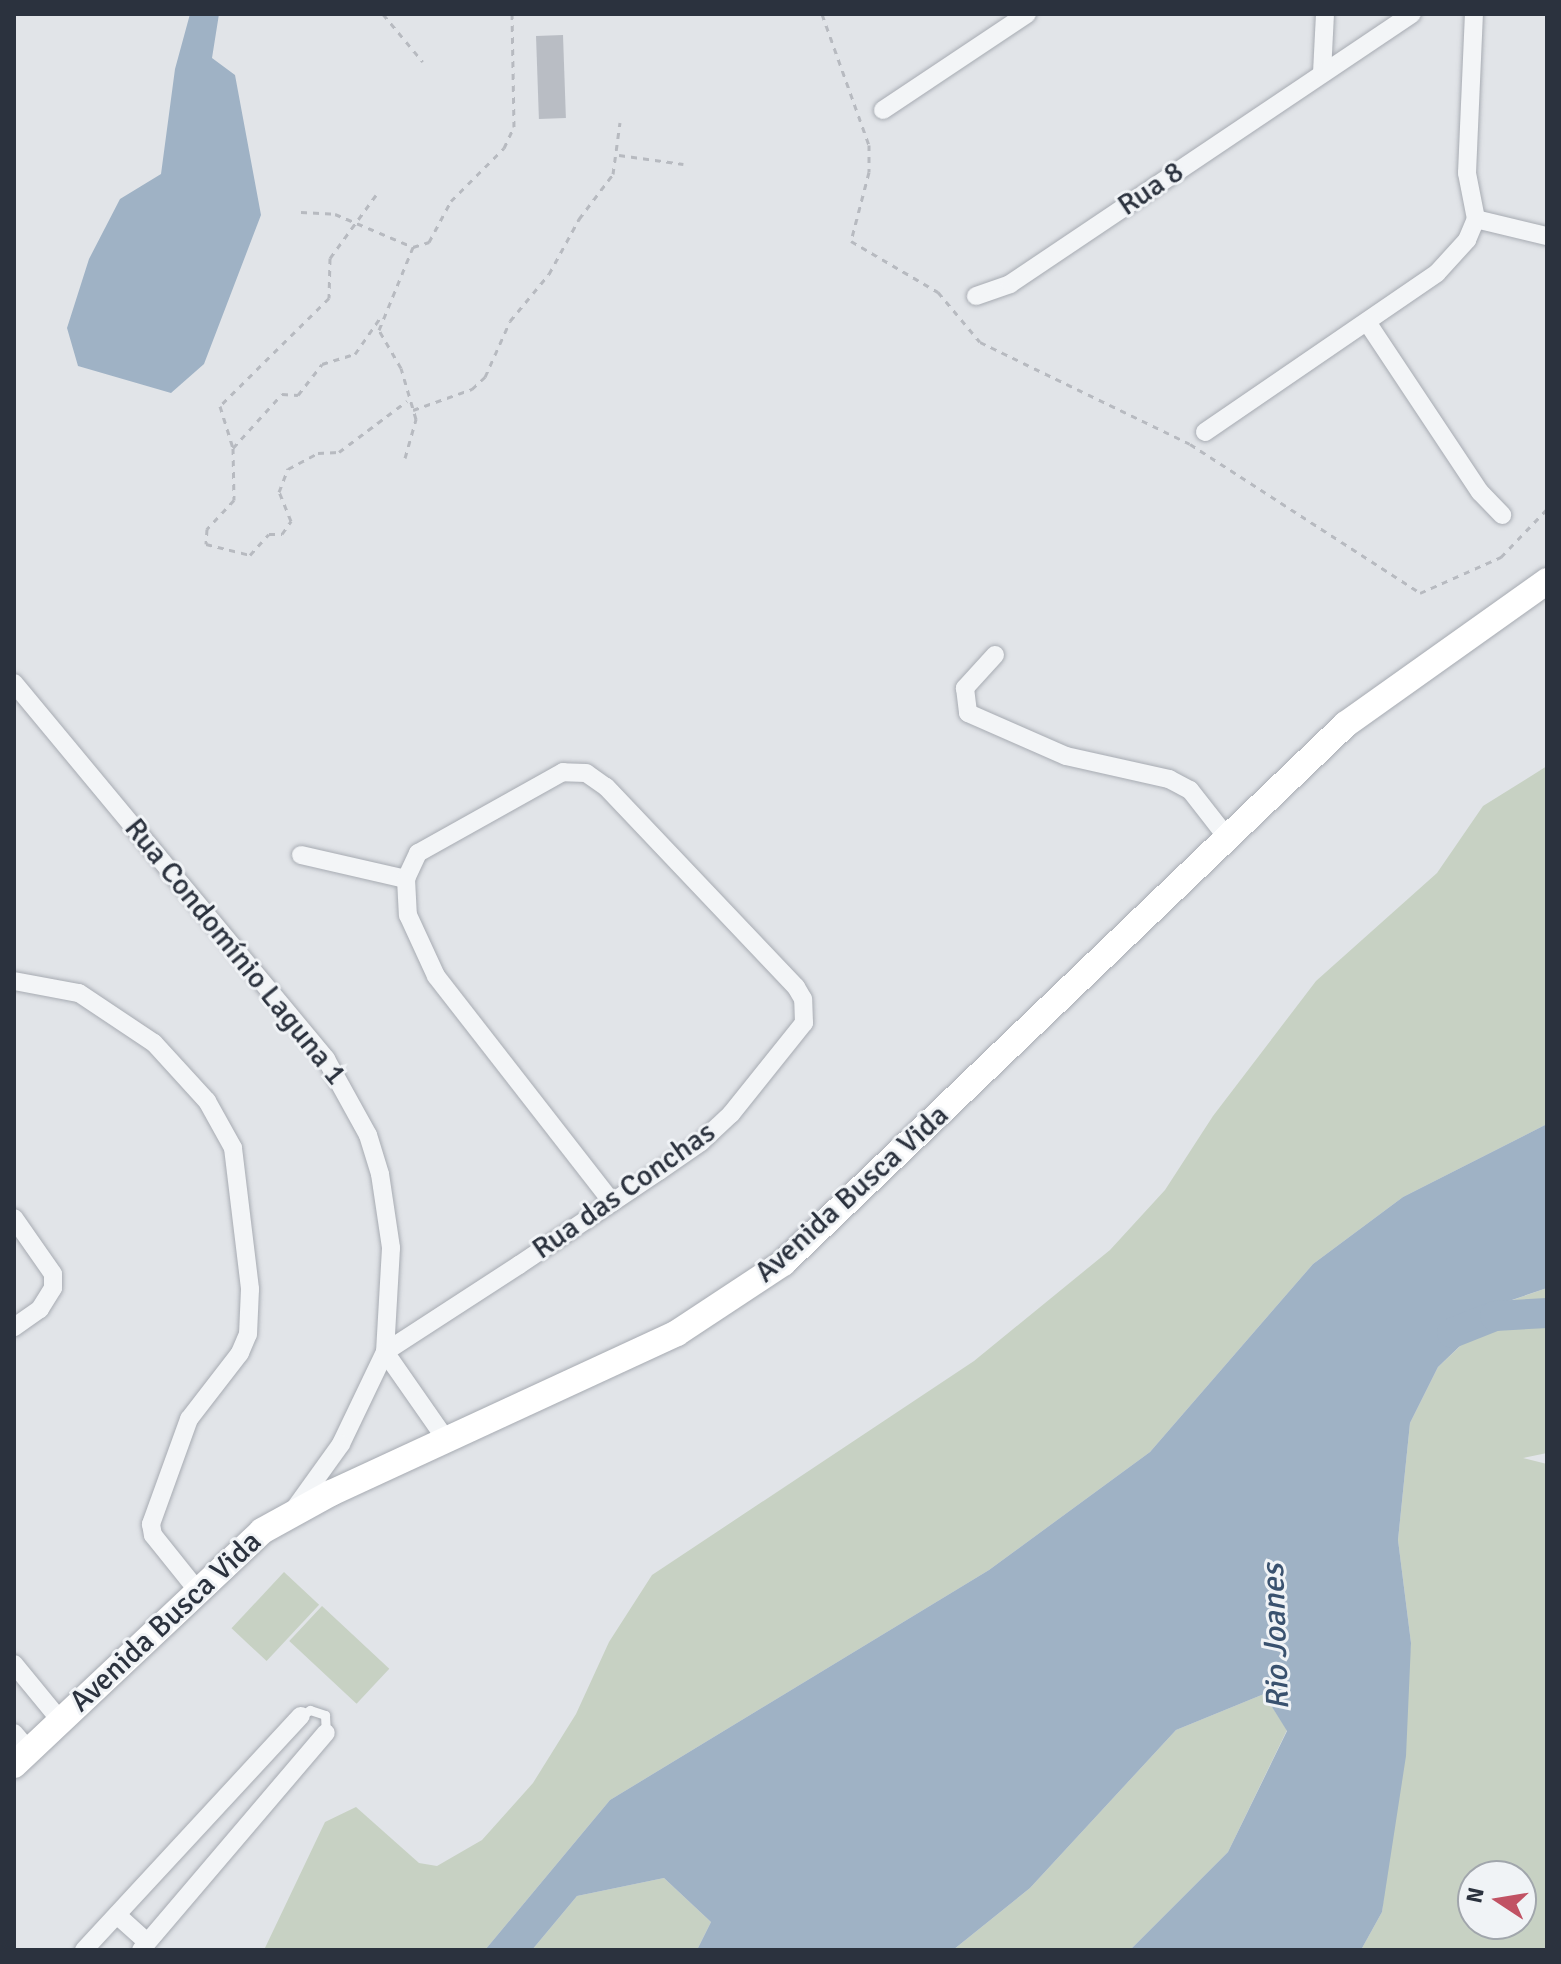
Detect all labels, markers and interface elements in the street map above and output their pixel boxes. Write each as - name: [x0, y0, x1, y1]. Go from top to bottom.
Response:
- street label: Rua 8: [1111, 154, 1191, 224]
- street label: Rua Condomínio Laguna 1: [116, 811, 354, 1093]
- street label: Avenida Busca Vida: [748, 1098, 956, 1290]
- street label: Rua das Conchas: [526, 1115, 722, 1267]
- street label: Avenida Busca Vida: [63, 1524, 269, 1720]
- water label: Rio Joanes: [1254, 1563, 1298, 1711]
- north arrow: [1457, 1860, 1537, 1940]
- text: N: [1460, 1885, 1490, 1906]

